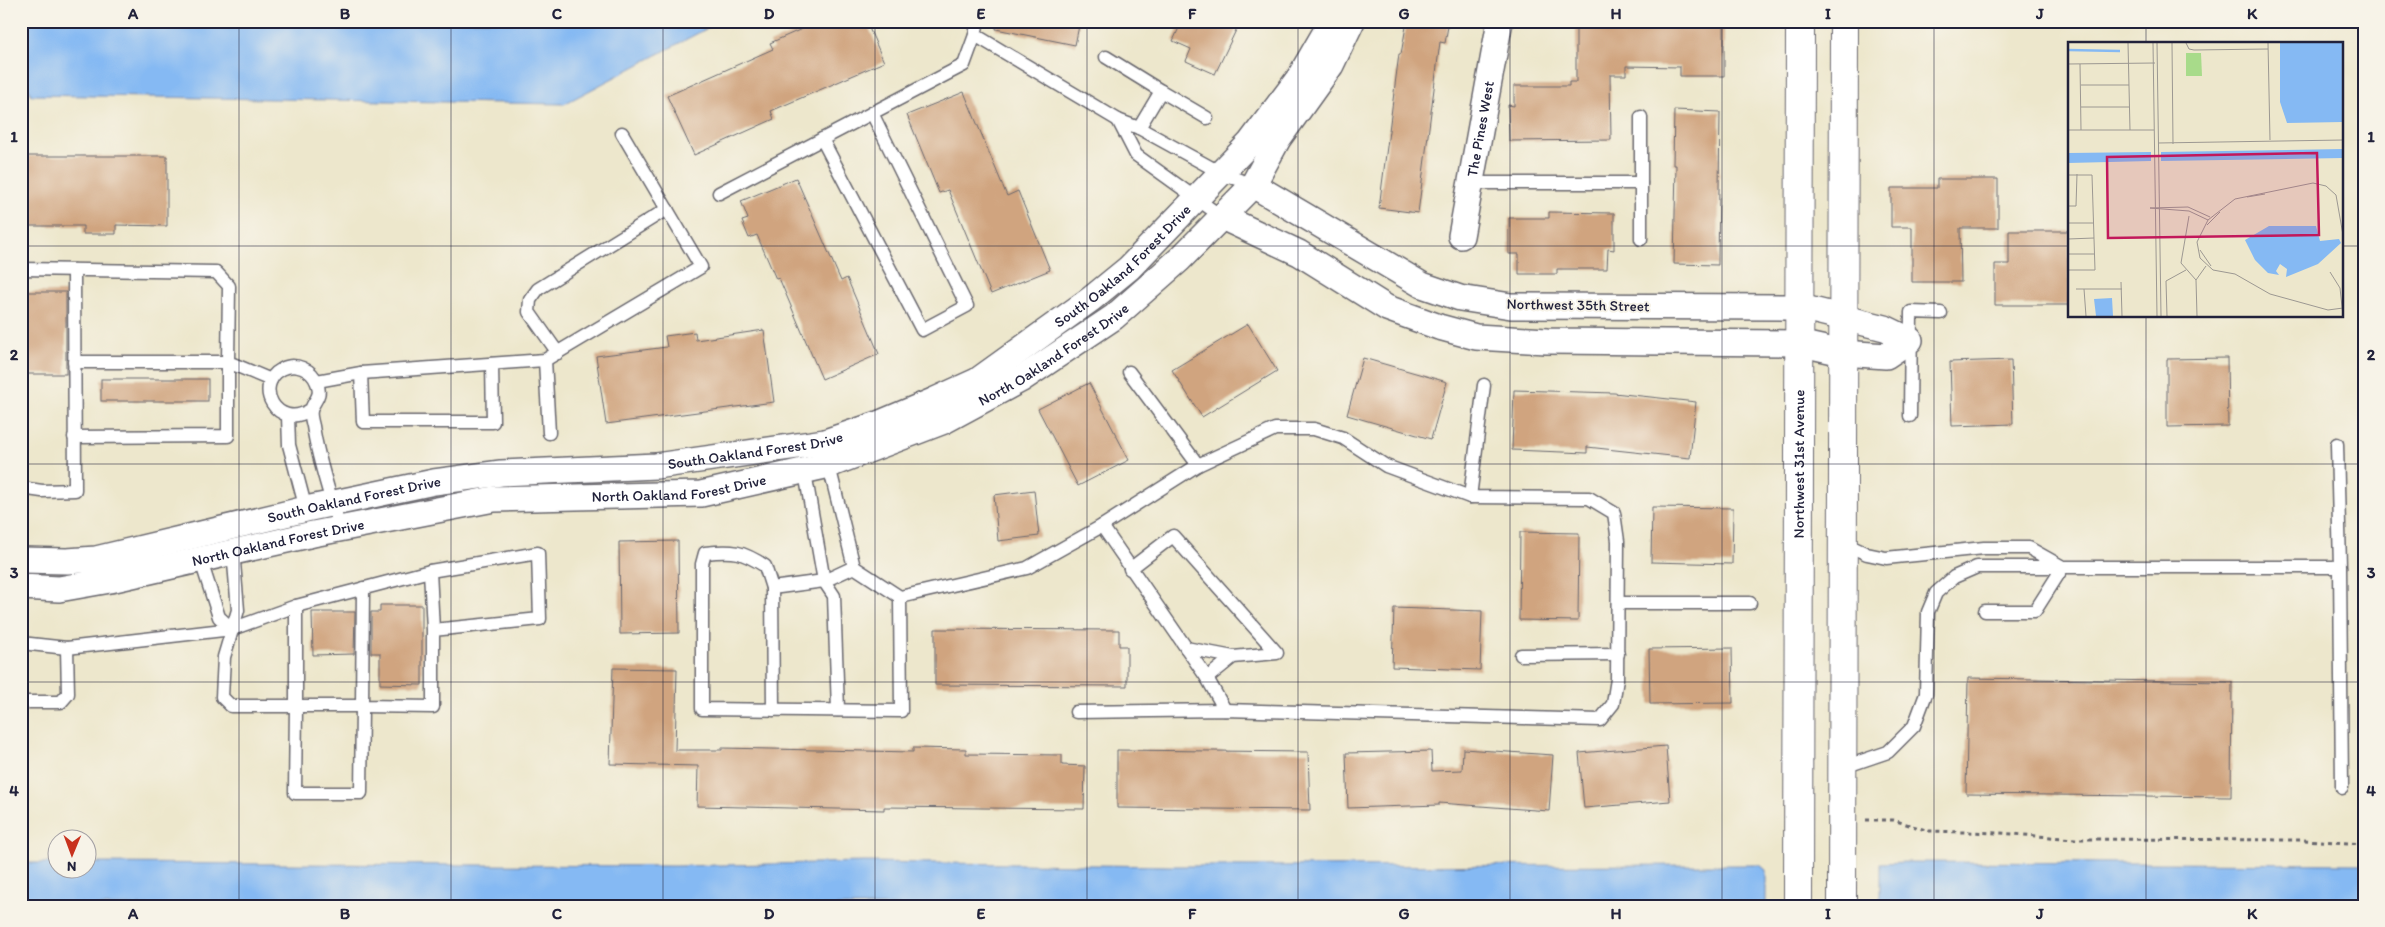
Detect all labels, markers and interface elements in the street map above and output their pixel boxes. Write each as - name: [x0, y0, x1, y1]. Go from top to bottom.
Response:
- text: A: [127, 4, 139, 23]
- text: B: [340, 4, 351, 23]
- text: C: [552, 4, 563, 23]
- text: D: [764, 4, 775, 23]
- text: E: [977, 4, 986, 23]
- text: F: [1188, 4, 1197, 23]
- text: G: [1398, 4, 1410, 23]
- text: H: [1610, 4, 1622, 23]
- text: I: [1825, 4, 1831, 23]
- text: J: [2035, 4, 2044, 23]
- text: K: [2247, 4, 2258, 23]
- inset map: [2068, 42, 2342, 318]
- street label: The Pines West: [1463, 79, 1498, 178]
- text: 1: [10, 127, 18, 146]
- text: 1: [2367, 127, 2375, 146]
- street label: South Oakland Forest Drive: [1051, 201, 1195, 332]
- street label: Northwest 35th Street: [1506, 295, 1650, 315]
- street label: North Oakland Forest Drive: [975, 299, 1133, 410]
- text: 2: [10, 345, 19, 364]
- text: 2: [2367, 345, 2376, 364]
- street label: Northwest 31st Avenue: [1790, 389, 1808, 539]
- street label: South Oakland Forest Drive: [666, 428, 845, 473]
- street label: North Oakland Forest Drive: [591, 470, 768, 506]
- street label: South Oakland Forest Drive: [265, 472, 442, 527]
- street label: North Oakland Forest Drive: [190, 515, 366, 570]
- text: 3: [10, 563, 19, 582]
- text: 3: [2367, 563, 2376, 582]
- text: 4: [9, 781, 19, 800]
- text: 4: [2366, 781, 2376, 800]
- north arrow: [48, 830, 98, 880]
- text: N: [67, 858, 77, 875]
- text: A: [127, 904, 139, 923]
- text: B: [340, 904, 351, 923]
- text: C: [552, 904, 563, 923]
- text: D: [764, 904, 775, 923]
- text: E: [977, 904, 986, 923]
- text: F: [1188, 904, 1197, 923]
- text: G: [1398, 904, 1410, 923]
- text: H: [1610, 904, 1622, 923]
- text: I: [1825, 904, 1831, 923]
- text: J: [2035, 904, 2044, 923]
- text: K: [2247, 904, 2258, 923]

